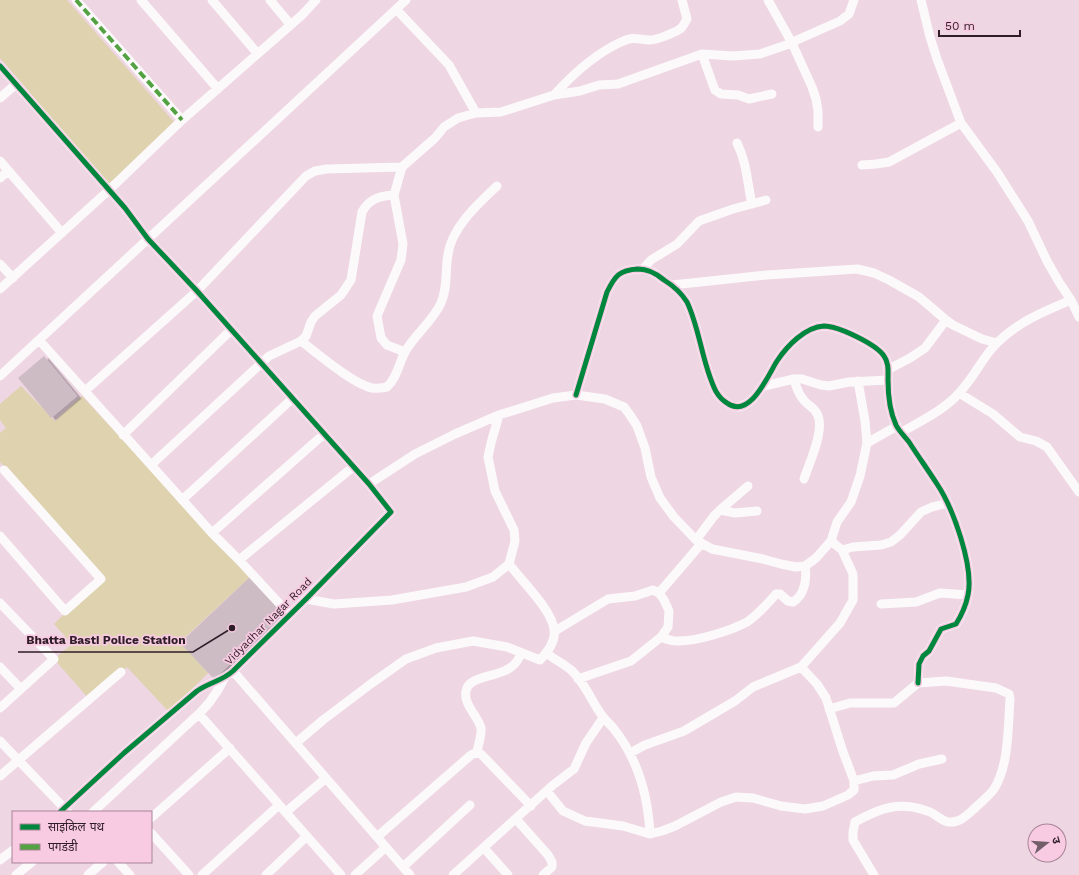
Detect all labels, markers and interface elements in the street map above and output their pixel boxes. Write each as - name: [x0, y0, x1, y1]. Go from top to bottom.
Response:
- scale bar: [939, 12, 1020, 38]
- text: 50 m: [945, 19, 975, 33]
- street label: Vidyadhar Nagar Road: [222, 575, 315, 668]
- callout: Bhatta Basti Police Station: [18, 628, 193, 652]
- text: Bhatta Basti Police Station: [26, 633, 186, 647]
- legend: [12, 811, 152, 863]
- text: साइकिल पथ: [48, 819, 104, 834]
- north arrow: [1027, 823, 1067, 863]
- text: उ: [1049, 835, 1063, 846]
- text: पगडंडी: [48, 839, 78, 854]

